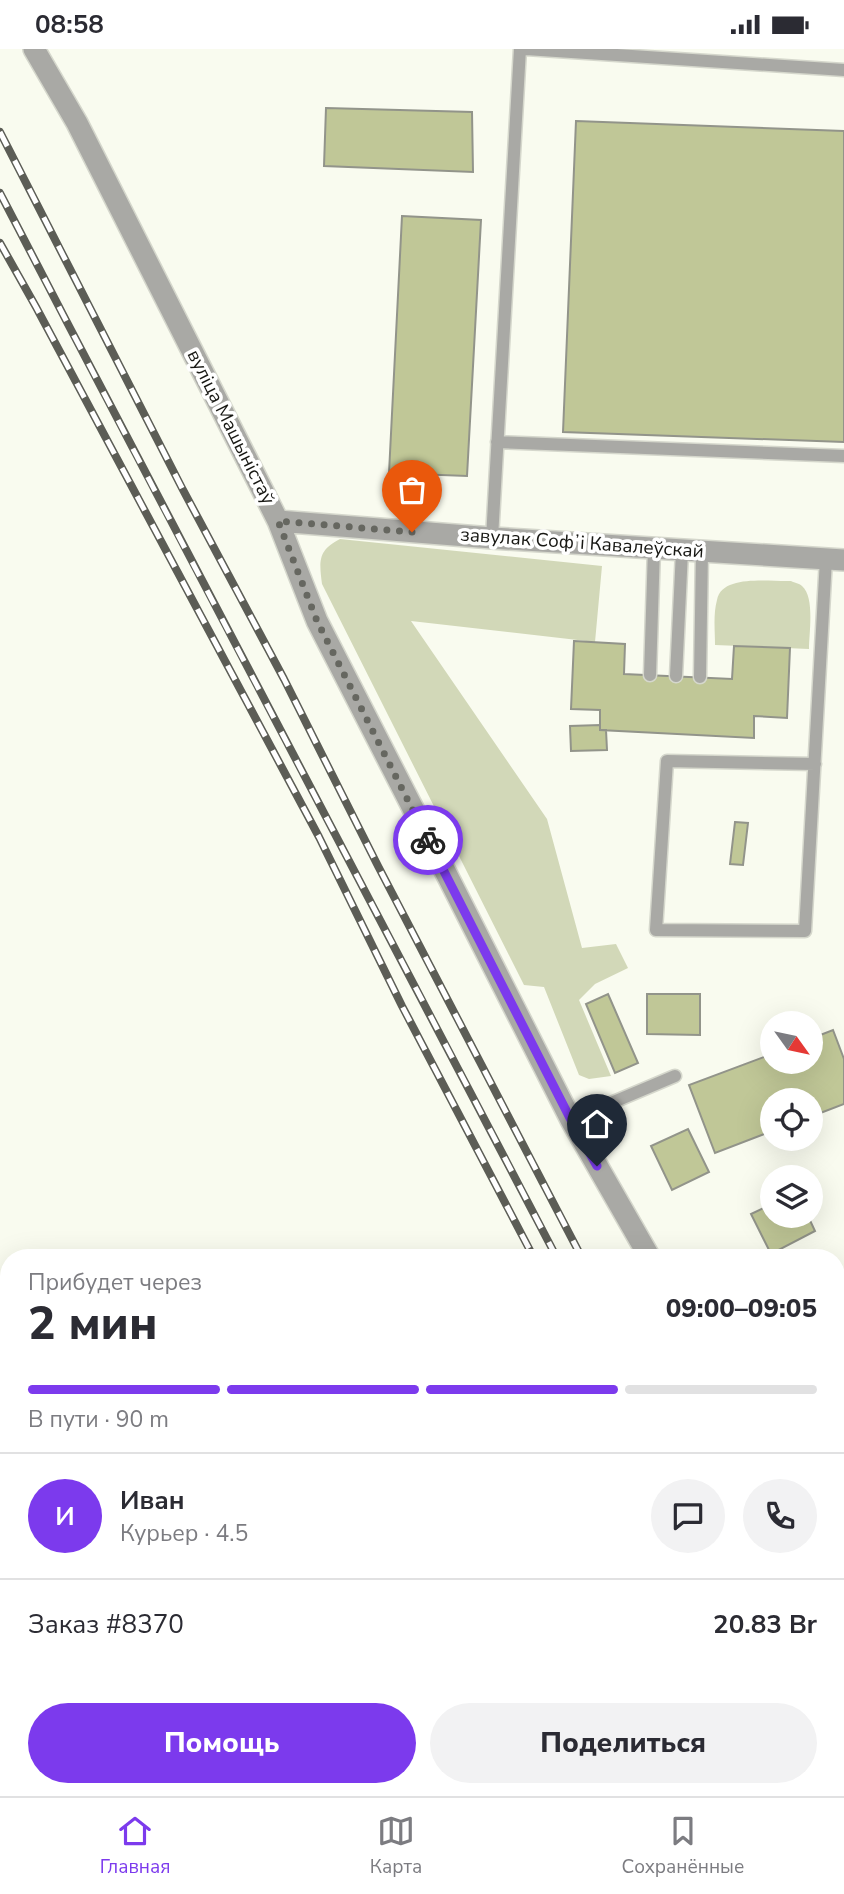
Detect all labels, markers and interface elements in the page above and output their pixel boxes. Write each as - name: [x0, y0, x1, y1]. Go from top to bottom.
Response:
- text: 08:58: [35, 7, 104, 42]
- street label: вуліца Машыністаў: [181, 345, 281, 509]
- pin: [382, 460, 442, 532]
- icon: bag: [393, 471, 431, 509]
- street label: завулак Софʼі Кавалеўскай: [459, 522, 705, 564]
- courier: [393, 805, 463, 875]
- icon: bike: [409, 821, 447, 859]
- north arrow: [760, 1011, 822, 1075]
- map controls: [760, 1011, 823, 1228]
- button: locate: [760, 1088, 823, 1151]
- pin: [567, 1094, 627, 1166]
- icon: home: [578, 1105, 616, 1143]
- button: layers: [760, 1165, 823, 1228]
- text: Прибудет через: [28, 1267, 202, 1298]
- text: 09:00–09:05: [666, 1291, 817, 1326]
- text: 2 мин: [28, 1292, 157, 1355]
- text: В пути · 90 m: [28, 1404, 169, 1435]
- button: chat: [651, 1479, 725, 1553]
- button: phone: [743, 1479, 817, 1553]
- text: Иван: [120, 1483, 185, 1518]
- text: И: [55, 1499, 75, 1534]
- text: Курьер · 4.5: [120, 1518, 248, 1549]
- text: Заказ #8370: [28, 1607, 184, 1642]
- text: 20.83 Br: [713, 1607, 817, 1642]
- button: Помощь: [28, 1703, 416, 1783]
- button: Поделиться: [430, 1703, 817, 1783]
- tab: Главная: [100, 1812, 170, 1880]
- tab: Карта: [370, 1812, 422, 1880]
- tab: Сохранённые: [622, 1812, 744, 1880]

